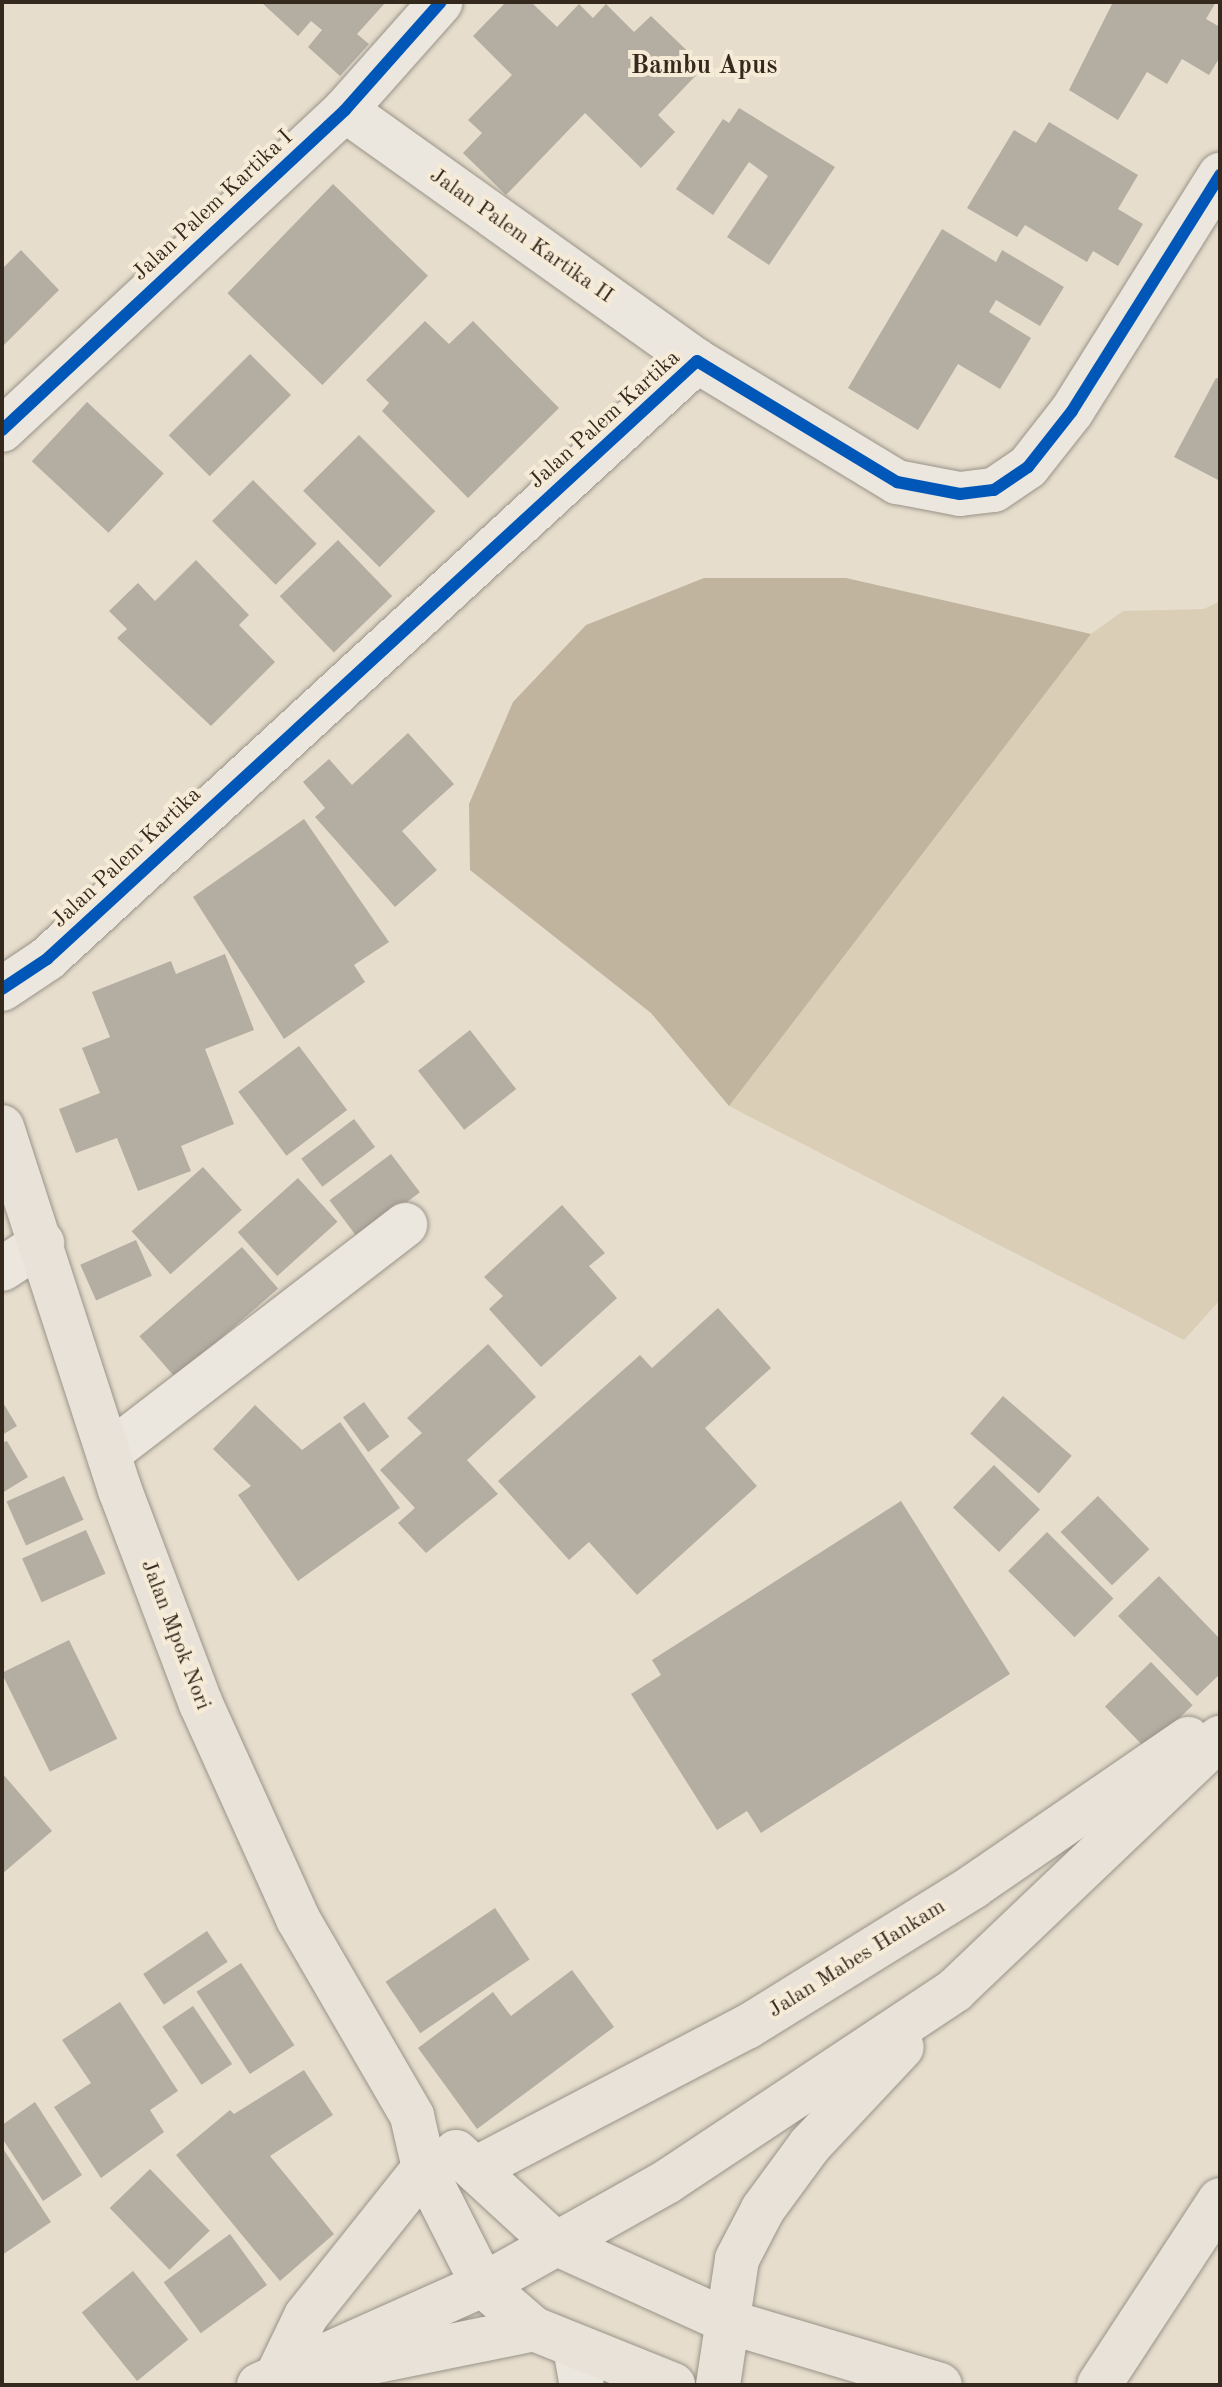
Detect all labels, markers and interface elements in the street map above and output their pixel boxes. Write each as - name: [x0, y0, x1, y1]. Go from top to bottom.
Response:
- district label: Bambu Apus: [630, 51, 778, 83]
- street label: Jalan Palem Kartika I: [127, 125, 299, 287]
- street label: Jalan Palem Kartika II: [424, 163, 618, 309]
- street label: Jalan Palem Kartika: [524, 345, 686, 495]
- street label: Jalan Palem Kartika: [47, 782, 207, 934]
- street label: Jalan Mpok Nori: [134, 1556, 216, 1714]
- street label: Jalan Mabes Hankam: [764, 1894, 950, 2024]

